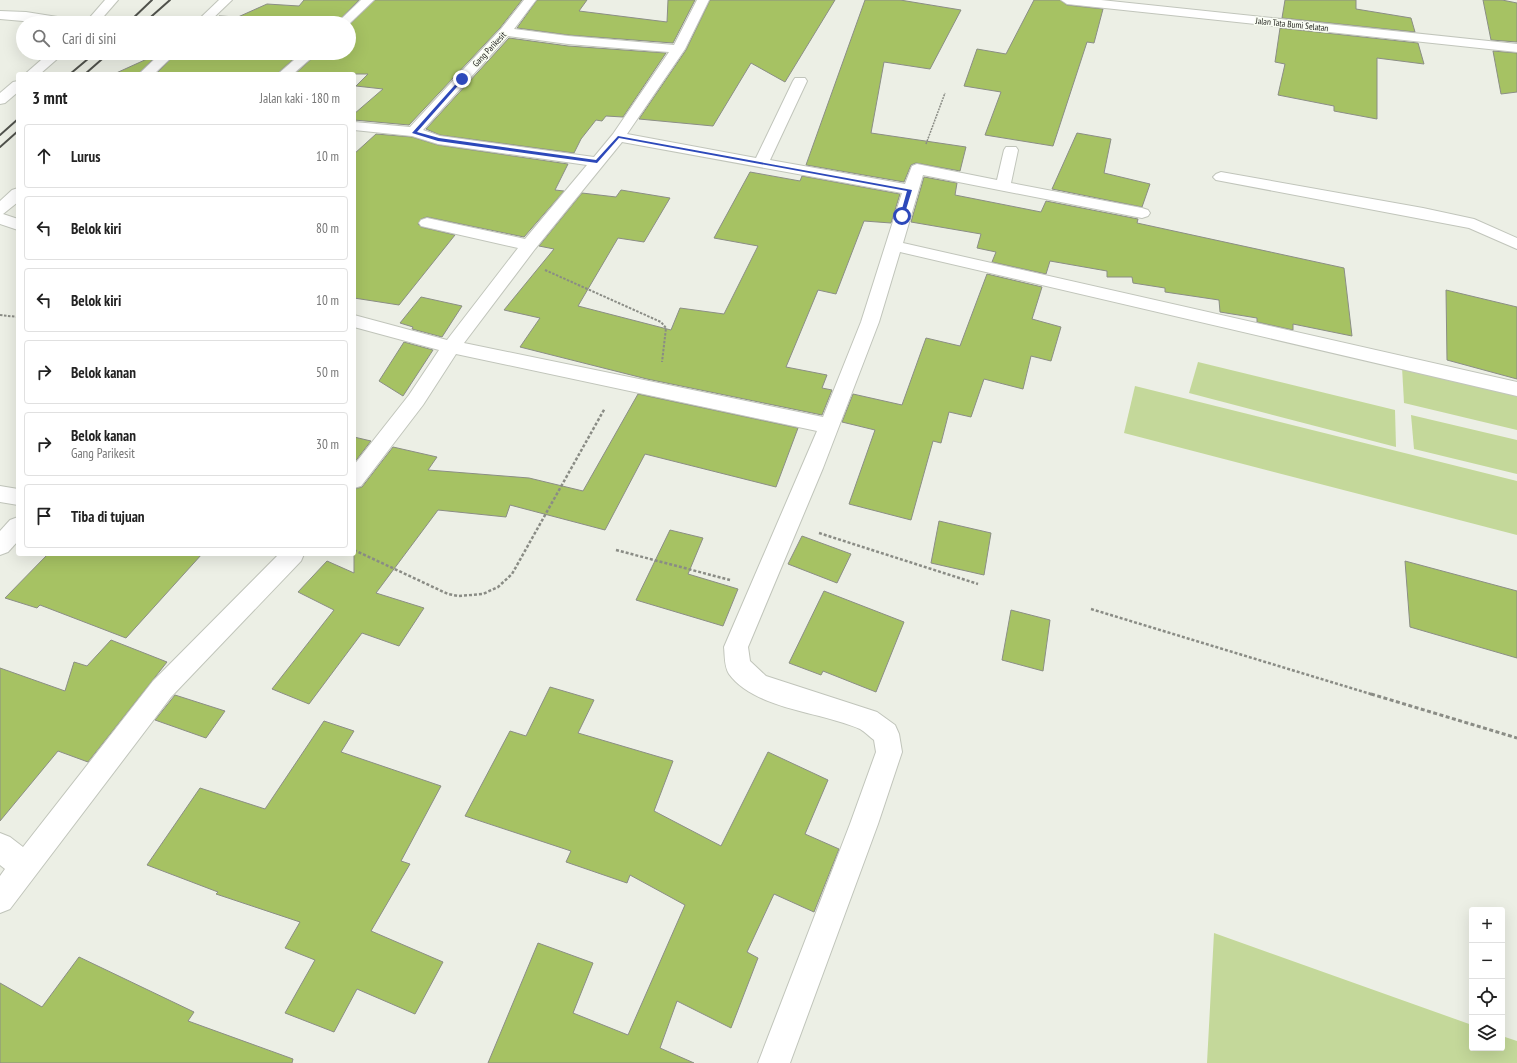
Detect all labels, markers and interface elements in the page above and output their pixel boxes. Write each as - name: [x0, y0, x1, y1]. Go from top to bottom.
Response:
- street label: Jalan Tata Bumi Selatan: [1254, 15, 1329, 33]
- search box: [16, 16, 356, 60]
- icon: search: [30, 27, 52, 49]
- text: Cari di sini: [62, 29, 116, 48]
- street label: Gang Parikesit: [470, 29, 508, 69]
- route end: [453, 70, 471, 88]
- text: 3 mnt: [32, 87, 67, 109]
- text: Jalan kaki · 180 m: [260, 90, 340, 107]
- icon: ahead: [33, 145, 55, 167]
- text: Lurus: [71, 147, 100, 166]
- text: 10 m: [316, 148, 339, 165]
- route start: [893, 207, 911, 225]
- icon: left: [33, 217, 55, 239]
- text: Belok kiri: [71, 219, 121, 238]
- text: 80 m: [316, 220, 339, 237]
- icon: left: [33, 289, 55, 311]
- text: Belok kiri: [71, 291, 121, 310]
- text: 10 m: [316, 292, 339, 309]
- icon: right: [33, 361, 55, 383]
- text: Belok kanan: [71, 363, 136, 382]
- text: 50 m: [316, 364, 339, 381]
- text: Belok kanan: [71, 426, 136, 445]
- icon: right: [33, 433, 55, 455]
- text: 30 m: [316, 436, 339, 453]
- text: Gang Parikesit: [71, 445, 135, 462]
- icon: arrive: [33, 505, 55, 527]
- text: Tiba di tujuan: [71, 507, 145, 526]
- map controls: [1469, 907, 1505, 1051]
- button: +: [1469, 907, 1505, 943]
- button: −: [1469, 943, 1505, 979]
- button: locate: [1469, 979, 1505, 1015]
- button: layers: [1469, 1015, 1505, 1051]

